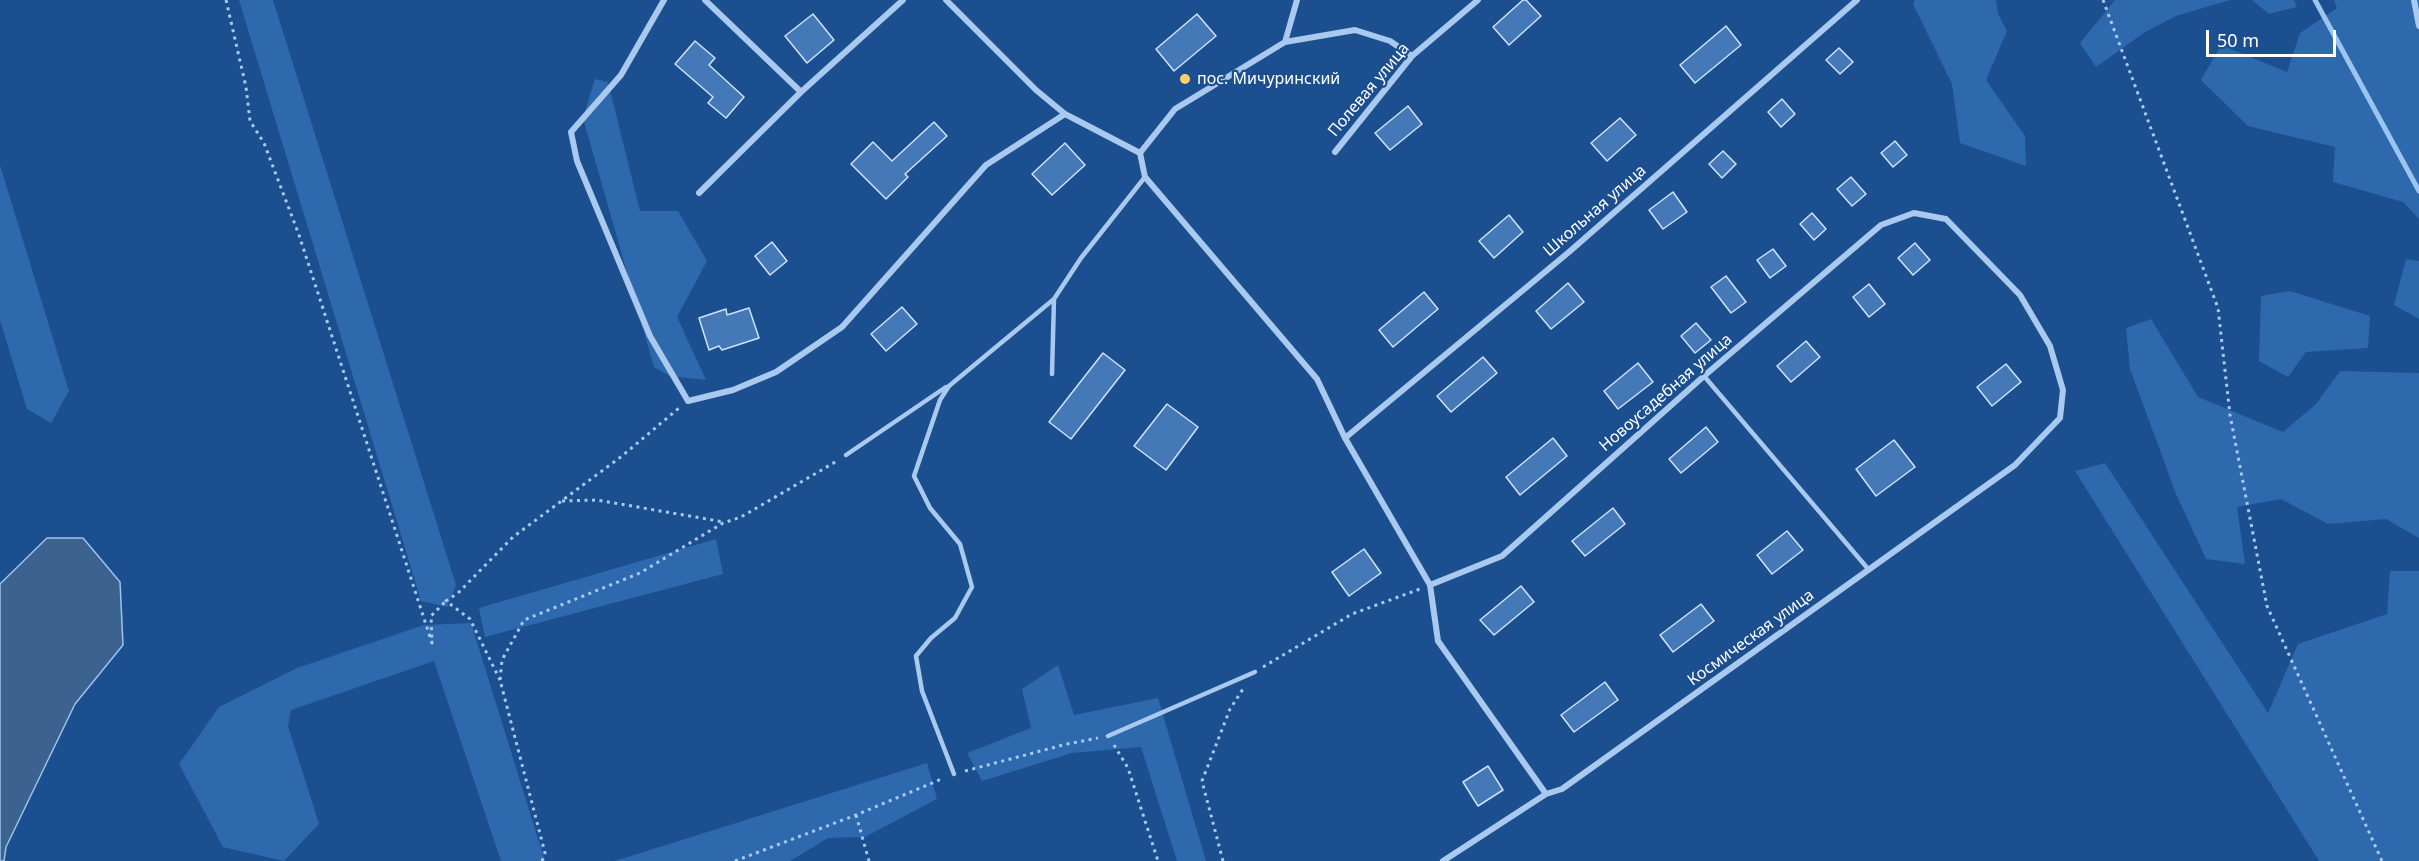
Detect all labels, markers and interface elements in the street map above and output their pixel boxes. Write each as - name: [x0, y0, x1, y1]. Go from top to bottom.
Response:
- scale bar: [2209, 18, 2340, 56]
- text: 50 m: [2217, 28, 2259, 52]
- street label: Полевая улица: [1324, 39, 1414, 141]
- place label: пос. Мичуринский: [1197, 69, 1340, 89]
- marker: пос. Мичуринский: [1178, 72, 1192, 86]
- street label: Школьная улица: [1540, 161, 1650, 261]
- street label: Новоусадебная улица: [1596, 330, 1736, 456]
- street label: Космическая улица: [1684, 586, 1818, 690]

